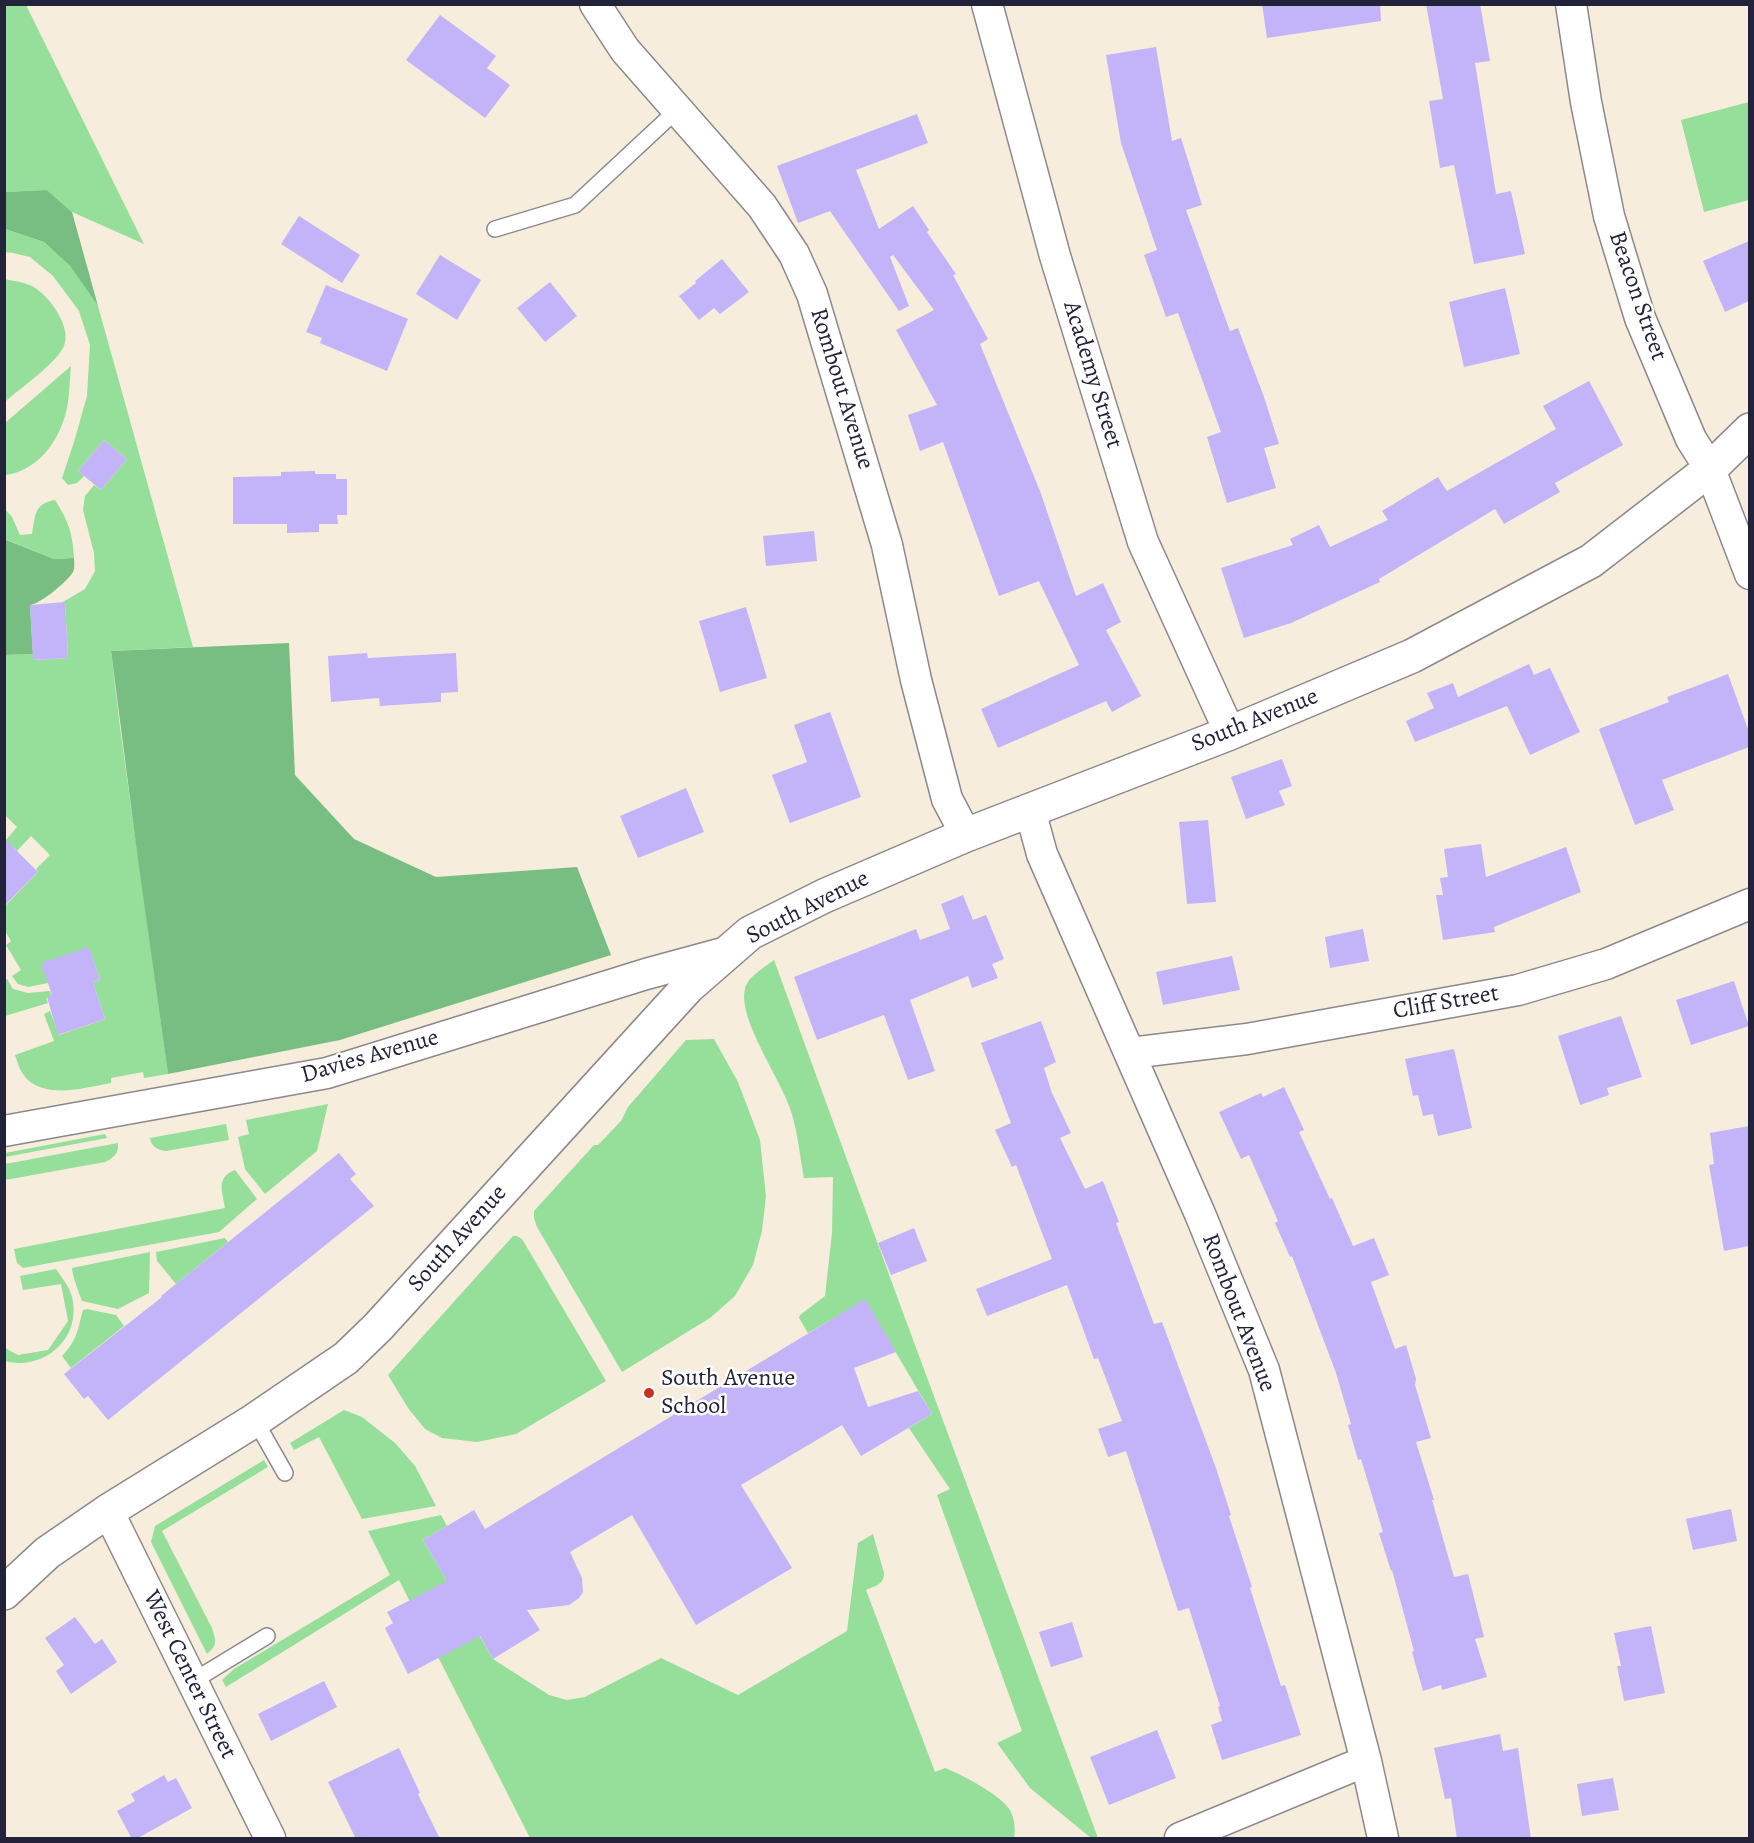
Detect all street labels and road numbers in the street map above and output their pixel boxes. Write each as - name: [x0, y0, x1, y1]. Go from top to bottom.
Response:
- street label: Beacon Street: [1601, 228, 1673, 364]
- street label: Academy Street: [1056, 298, 1128, 452]
- street label: Rombout Avenue: [803, 305, 879, 473]
- street label: South Avenue: [1187, 683, 1323, 759]
- street label: South Avenue: [742, 865, 874, 951]
- street label: Cliff Street: [1391, 980, 1501, 1026]
- street label: Davies Avenue: [298, 1024, 442, 1090]
- street label: South Avenue: [402, 1180, 514, 1298]
- street label: Rombout Avenue: [1195, 1230, 1281, 1396]
- street label: West Center Street: [136, 1586, 242, 1764]

